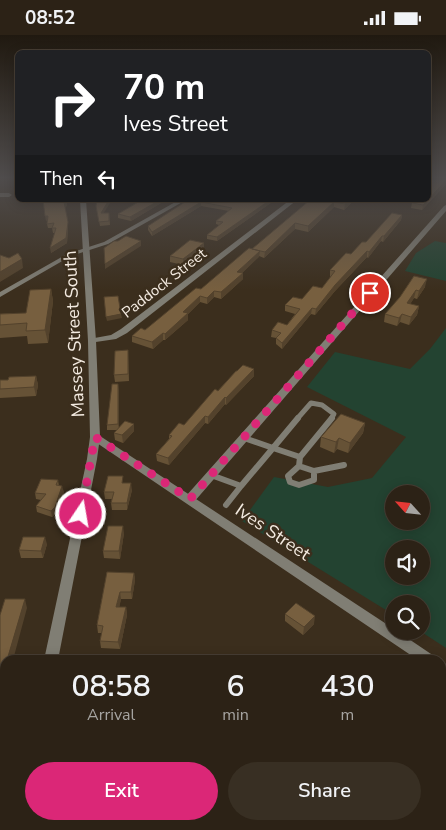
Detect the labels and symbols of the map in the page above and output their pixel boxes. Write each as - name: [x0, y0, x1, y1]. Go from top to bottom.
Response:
- street label: Paddock Street: [118, 243, 211, 322]
- street label: Massey Street South: [58, 250, 90, 418]
- pin: [349, 272, 391, 314]
- north arrow: [385, 485, 430, 530]
- position arrow: [54, 487, 106, 539]
- street label: Ives Street: [231, 498, 316, 566]

